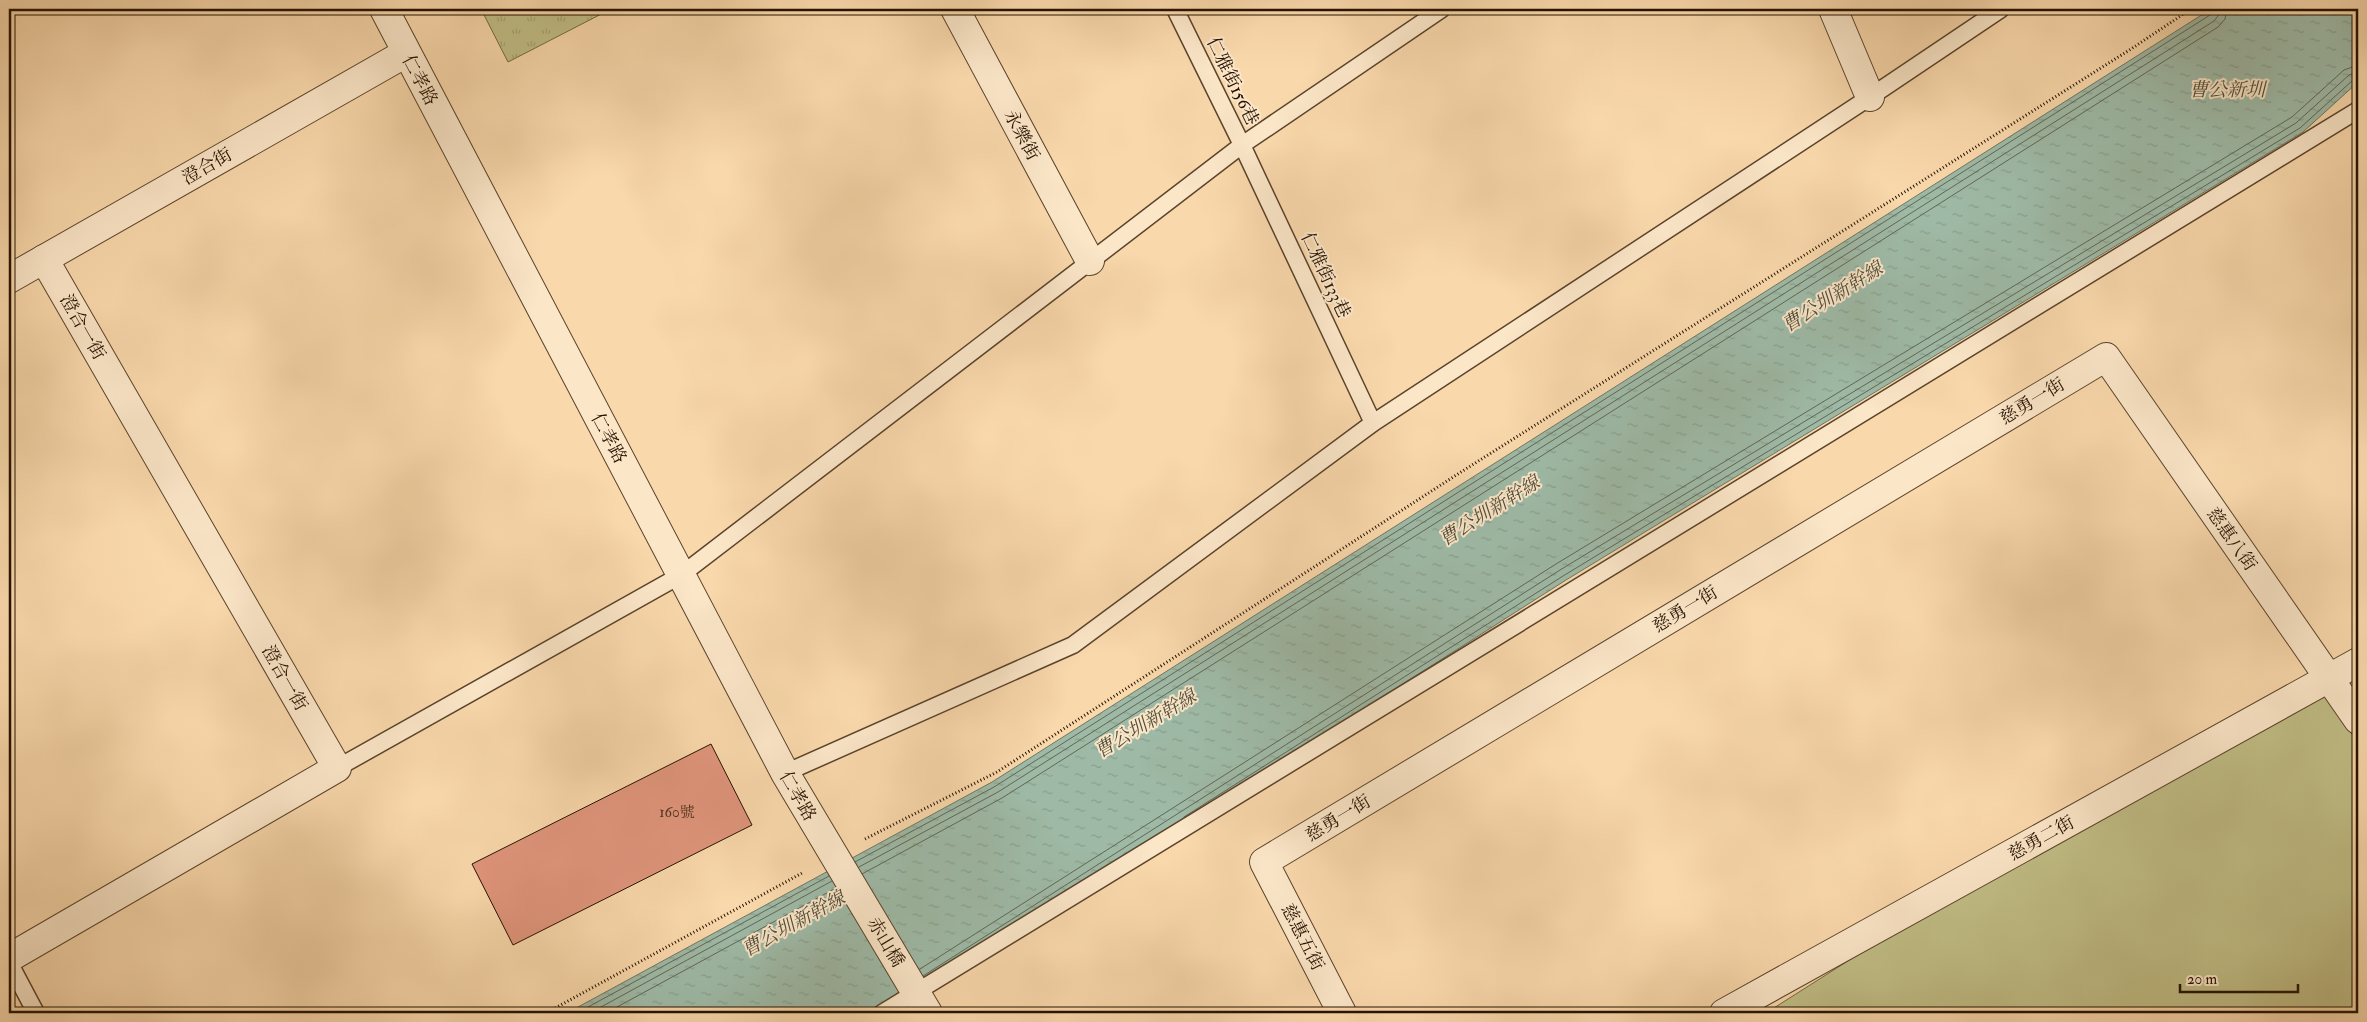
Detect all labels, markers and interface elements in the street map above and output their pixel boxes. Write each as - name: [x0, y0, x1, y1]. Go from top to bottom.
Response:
- street label: 仁雅街156巷: [1201, 33, 1264, 129]
- street label: 仁孝路: [397, 51, 442, 109]
- water label: 曹公新圳: [2189, 78, 2268, 102]
- street label: 永樂街: [999, 106, 1044, 164]
- street label: 澄合街: [178, 143, 236, 190]
- street label: 仁雅街133巷: [1296, 229, 1355, 322]
- water label: 曹公圳新幹線: [1778, 255, 1889, 337]
- street label: 澄合一街: [55, 290, 111, 364]
- street label: 慈勇一街: [1995, 373, 2069, 430]
- street label: 仁孝路: [586, 409, 631, 467]
- water label: 曹公圳新幹線: [1435, 469, 1546, 551]
- street label: 慈惠八街: [2202, 503, 2262, 575]
- street label: 慈勇一街: [1648, 581, 1722, 638]
- street label: 澄合一街: [257, 641, 313, 715]
- water label: 曹公圳新幹線: [1090, 683, 1202, 764]
- street label: 仁孝路: [774, 767, 821, 825]
- street label: 慈勇一街: [1301, 790, 1375, 847]
- house number: 160號: [659, 803, 695, 822]
- street label: 慈勇二街: [2004, 811, 2078, 866]
- water label: 曹公圳新幹線: [738, 885, 851, 962]
- street label: 慈惠五街: [1276, 900, 1329, 975]
- street label: 赤山橋: [862, 913, 909, 971]
- scale bar: [2180, 962, 2297, 994]
- text: 20 m: [2187, 970, 2217, 989]

